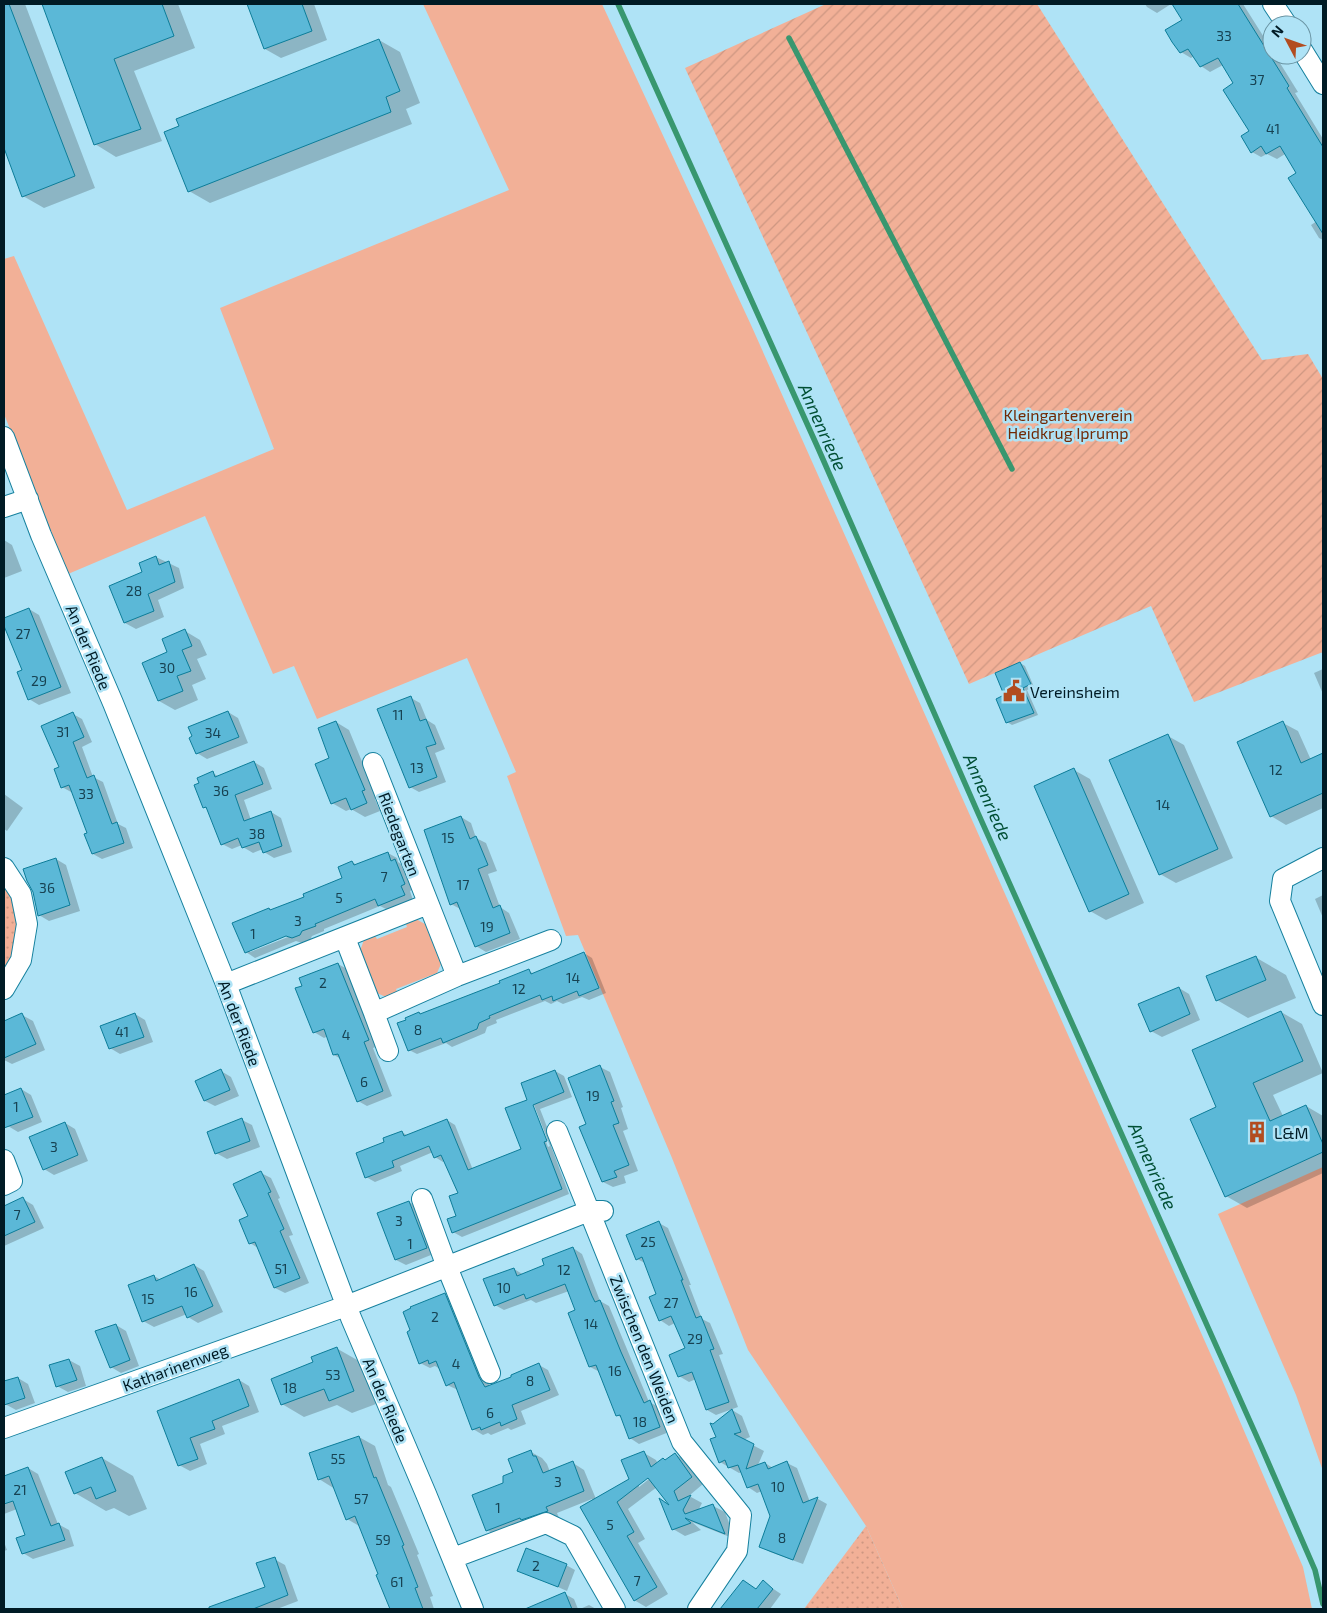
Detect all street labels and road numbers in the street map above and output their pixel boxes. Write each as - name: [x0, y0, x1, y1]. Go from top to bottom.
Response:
- street label: An der Riede: [63, 602, 115, 692]
- street label: Riedegarten: [375, 789, 425, 879]
- street label: An der Riede: [215, 977, 265, 1069]
- street label: Zwischen den Weiden: [607, 1272, 683, 1426]
- street label: Katharinenweg: [120, 1339, 230, 1395]
- street label: An der Riede: [360, 1355, 412, 1445]

